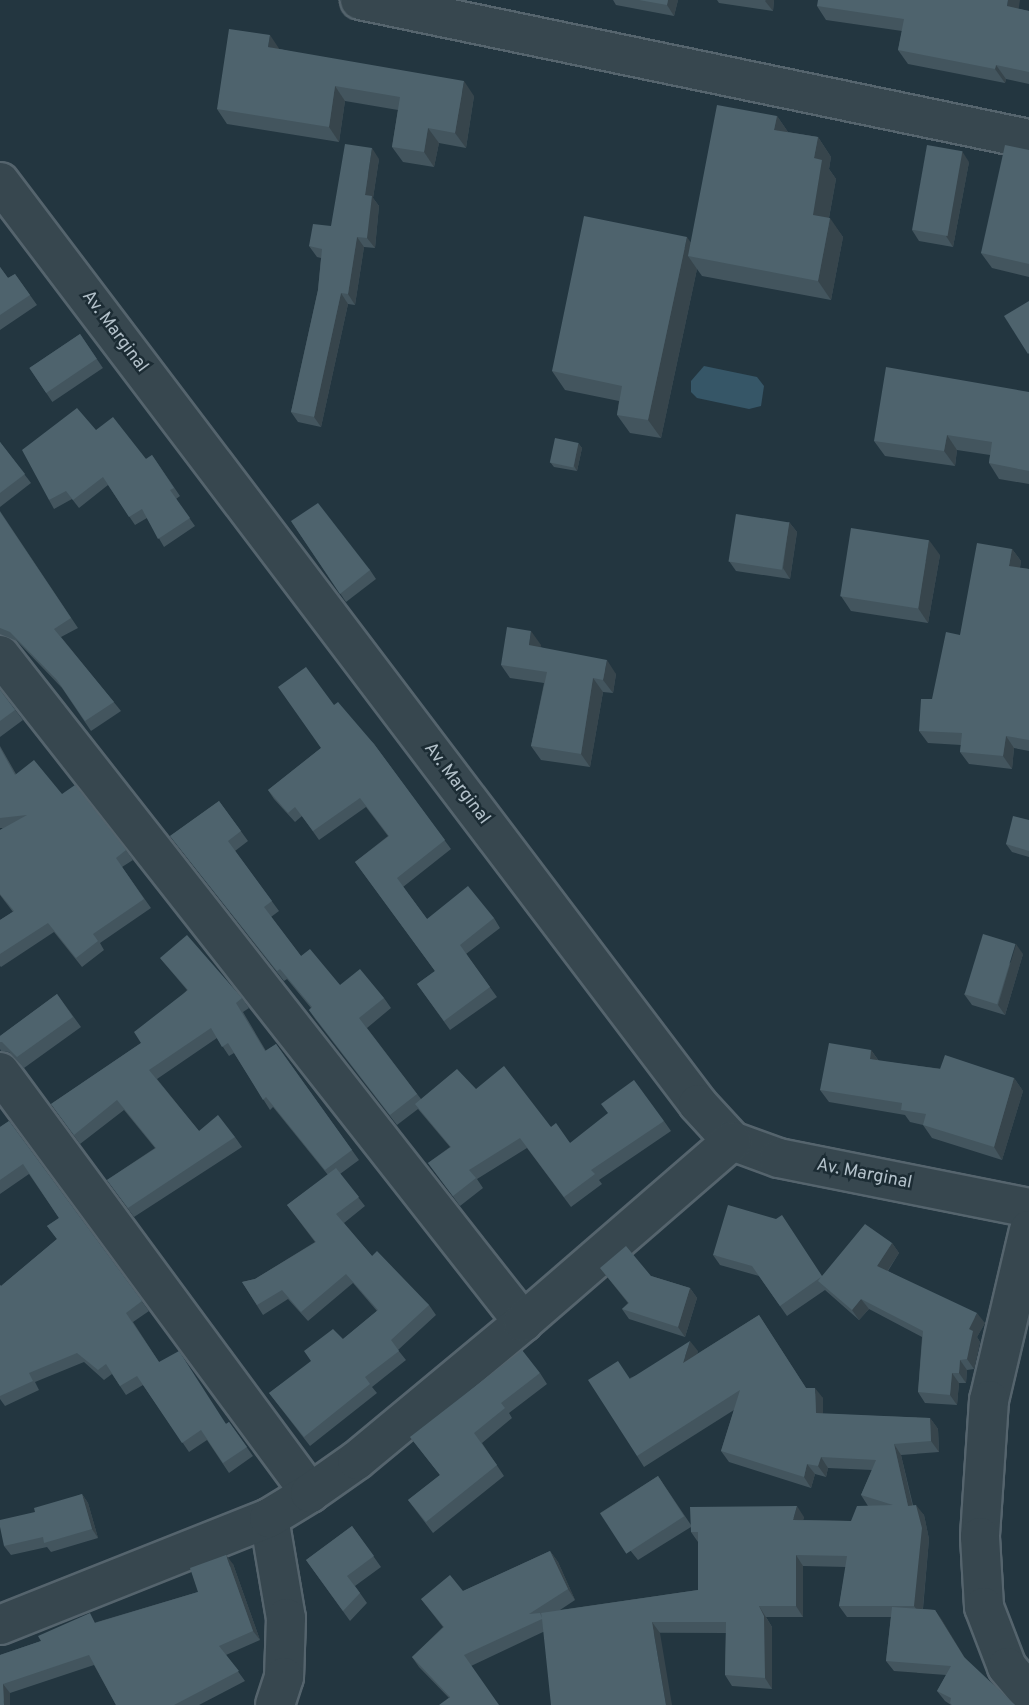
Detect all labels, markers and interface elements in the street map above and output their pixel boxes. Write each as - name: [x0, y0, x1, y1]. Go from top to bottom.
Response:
- street label: Av. Marginal: [76, 287, 152, 377]
- street label: Av. Marginal: [418, 739, 494, 829]
- street label: Av. Marginal: [814, 1155, 914, 1195]

